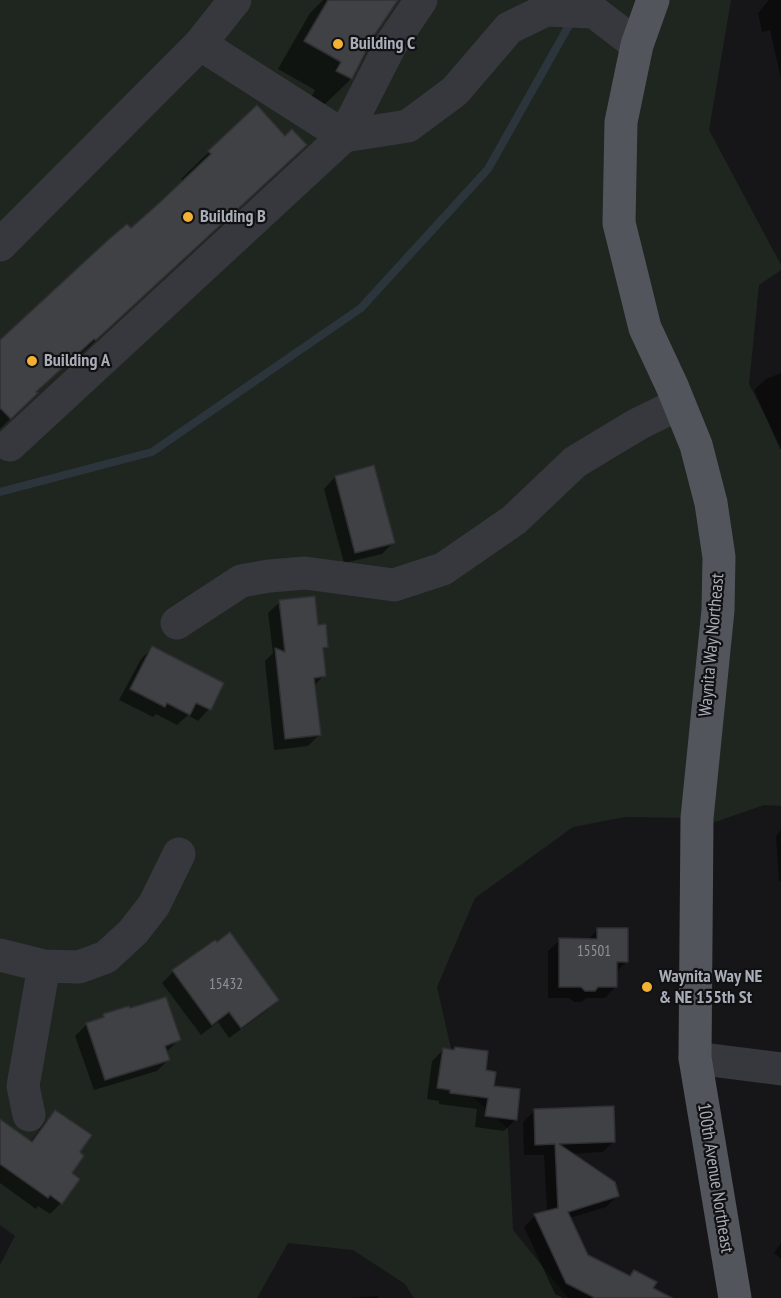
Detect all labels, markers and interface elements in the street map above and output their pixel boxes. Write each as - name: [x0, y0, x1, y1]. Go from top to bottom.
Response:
- place label: Building C: [350, 33, 415, 55]
- marker: Building C: [331, 37, 345, 51]
- place label: Building B: [200, 206, 266, 228]
- marker: Building B: [181, 210, 195, 224]
- place label: Building A: [44, 350, 110, 372]
- marker: Building A: [25, 354, 39, 368]
- street label: Waynita Way Northeast: [695, 572, 729, 718]
- house number: 15501: [577, 943, 611, 961]
- place label: Waynita Way NE & NE 155th St: [659, 966, 762, 1008]
- house number: 15432: [209, 976, 243, 994]
- marker: Waynita Way NE & NE 155th St: [640, 980, 654, 994]
- street label: 100th Avenue Northeast: [692, 1101, 738, 1255]

